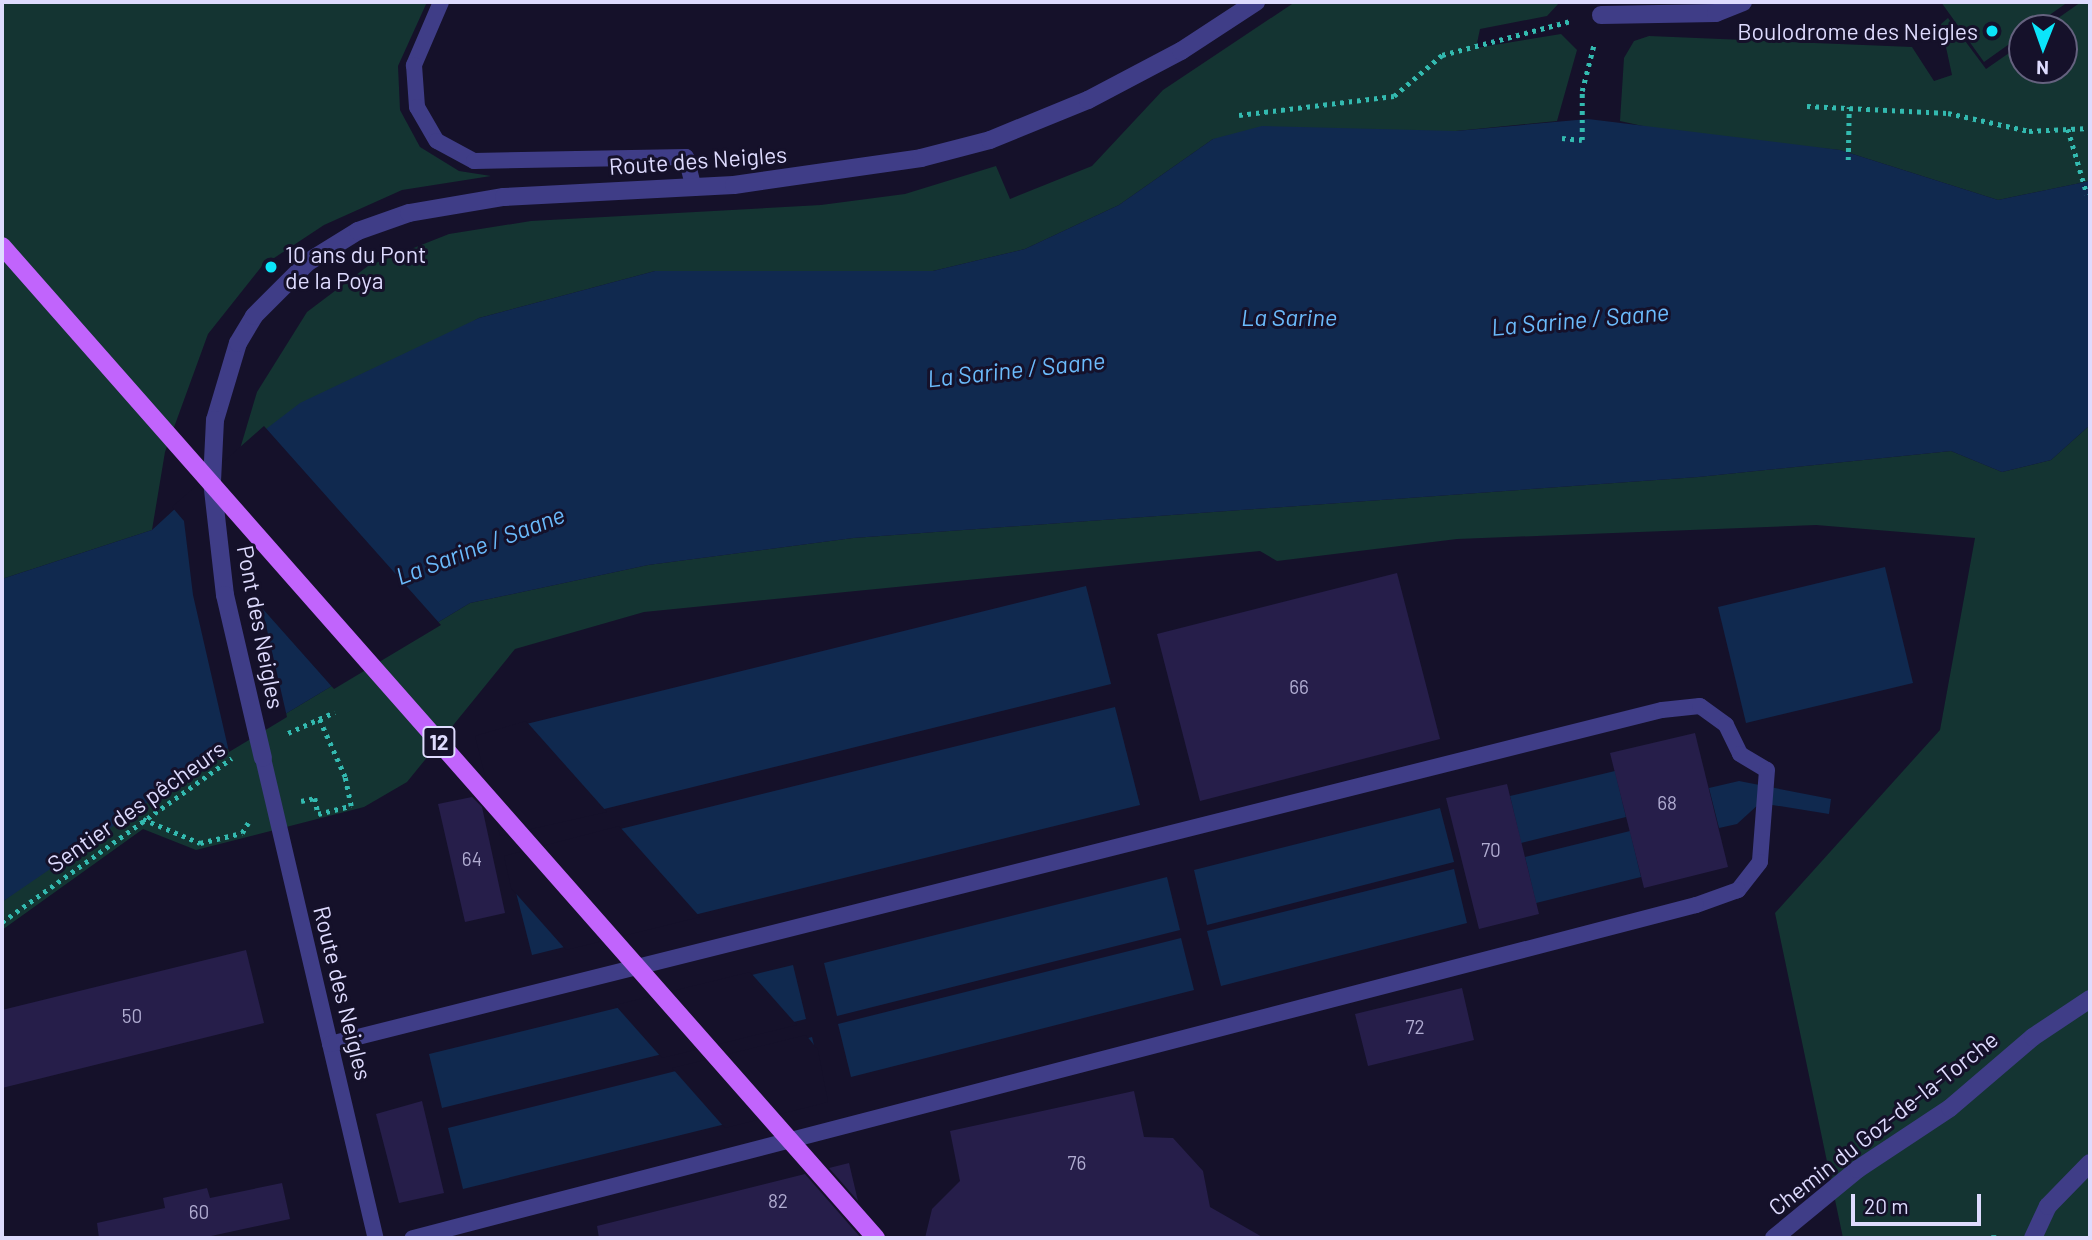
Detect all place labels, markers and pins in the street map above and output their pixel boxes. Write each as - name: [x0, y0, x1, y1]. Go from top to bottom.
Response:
- place label: Boulodrome des Neigles: [1737, 17, 1978, 45]
- marker: Boulodrome des Neigles: [1984, 23, 2000, 39]
- place label: 10 ans du Pont de la Poya: [285, 240, 426, 294]
- marker: 10 ans du Pont de la Poya: [263, 259, 279, 275]

